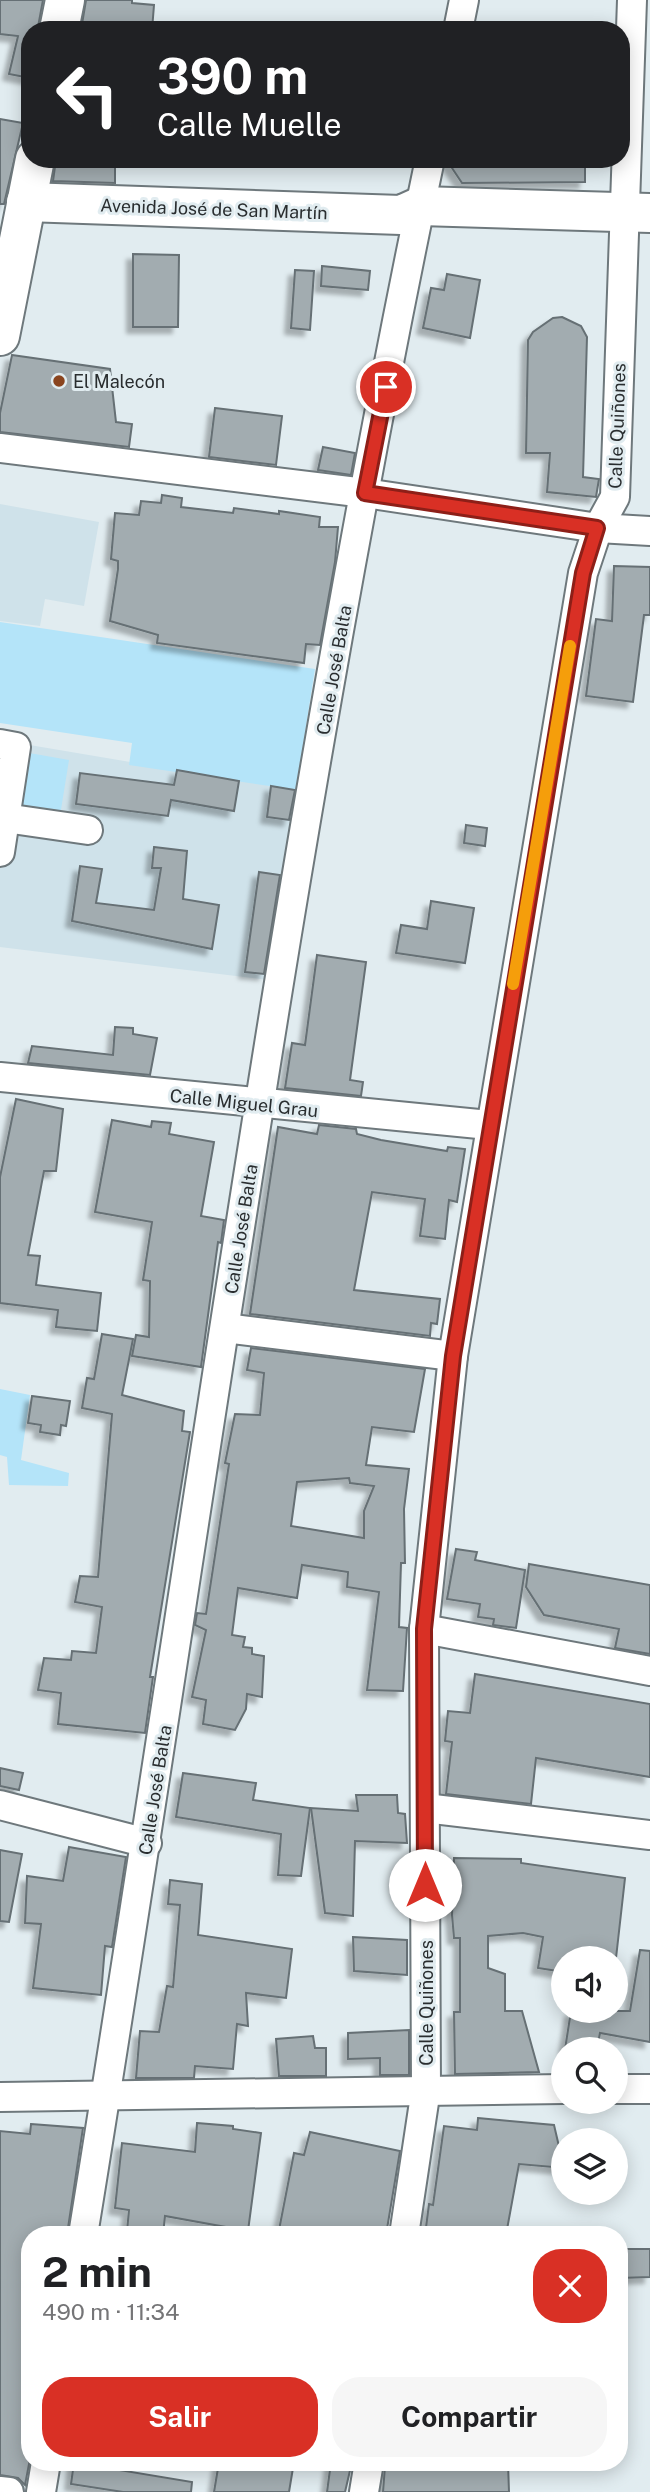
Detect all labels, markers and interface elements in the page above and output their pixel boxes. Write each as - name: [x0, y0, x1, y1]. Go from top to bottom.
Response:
- text: 390 m: [157, 47, 308, 105]
- icon: left: [42, 49, 133, 140]
- text: Calle Muelle: [157, 106, 342, 143]
- street label: Avenida José de San Martín: [100, 195, 328, 223]
- pin: [356, 357, 416, 417]
- street label: Calle Quiñones: [604, 363, 630, 489]
- icon: arrive: [367, 368, 405, 406]
- place label: El Malecón: [73, 371, 165, 392]
- marker: El Malecón: [51, 373, 67, 389]
- street label: Calle José Balta: [312, 604, 356, 736]
- street label: Calle Miguel Grau: [169, 1085, 319, 1121]
- street label: Calle José Balta: [220, 1163, 262, 1295]
- street label: Calle José Balta: [134, 1724, 176, 1856]
- position arrow: [388, 1848, 462, 1922]
- street label: Calle Quiñones: [416, 1940, 437, 2066]
- map controls: [551, 1946, 628, 2205]
- button: sound: [551, 1946, 628, 2023]
- button: search: [551, 2037, 628, 2114]
- button: layers: [551, 2128, 628, 2205]
- text: 2 min: [42, 2247, 152, 2296]
- button: close: [533, 2249, 607, 2323]
- text: 490 m · 11:34: [42, 2298, 179, 2325]
- button: Salir: [42, 2377, 318, 2457]
- button: Compartir: [332, 2377, 607, 2457]

